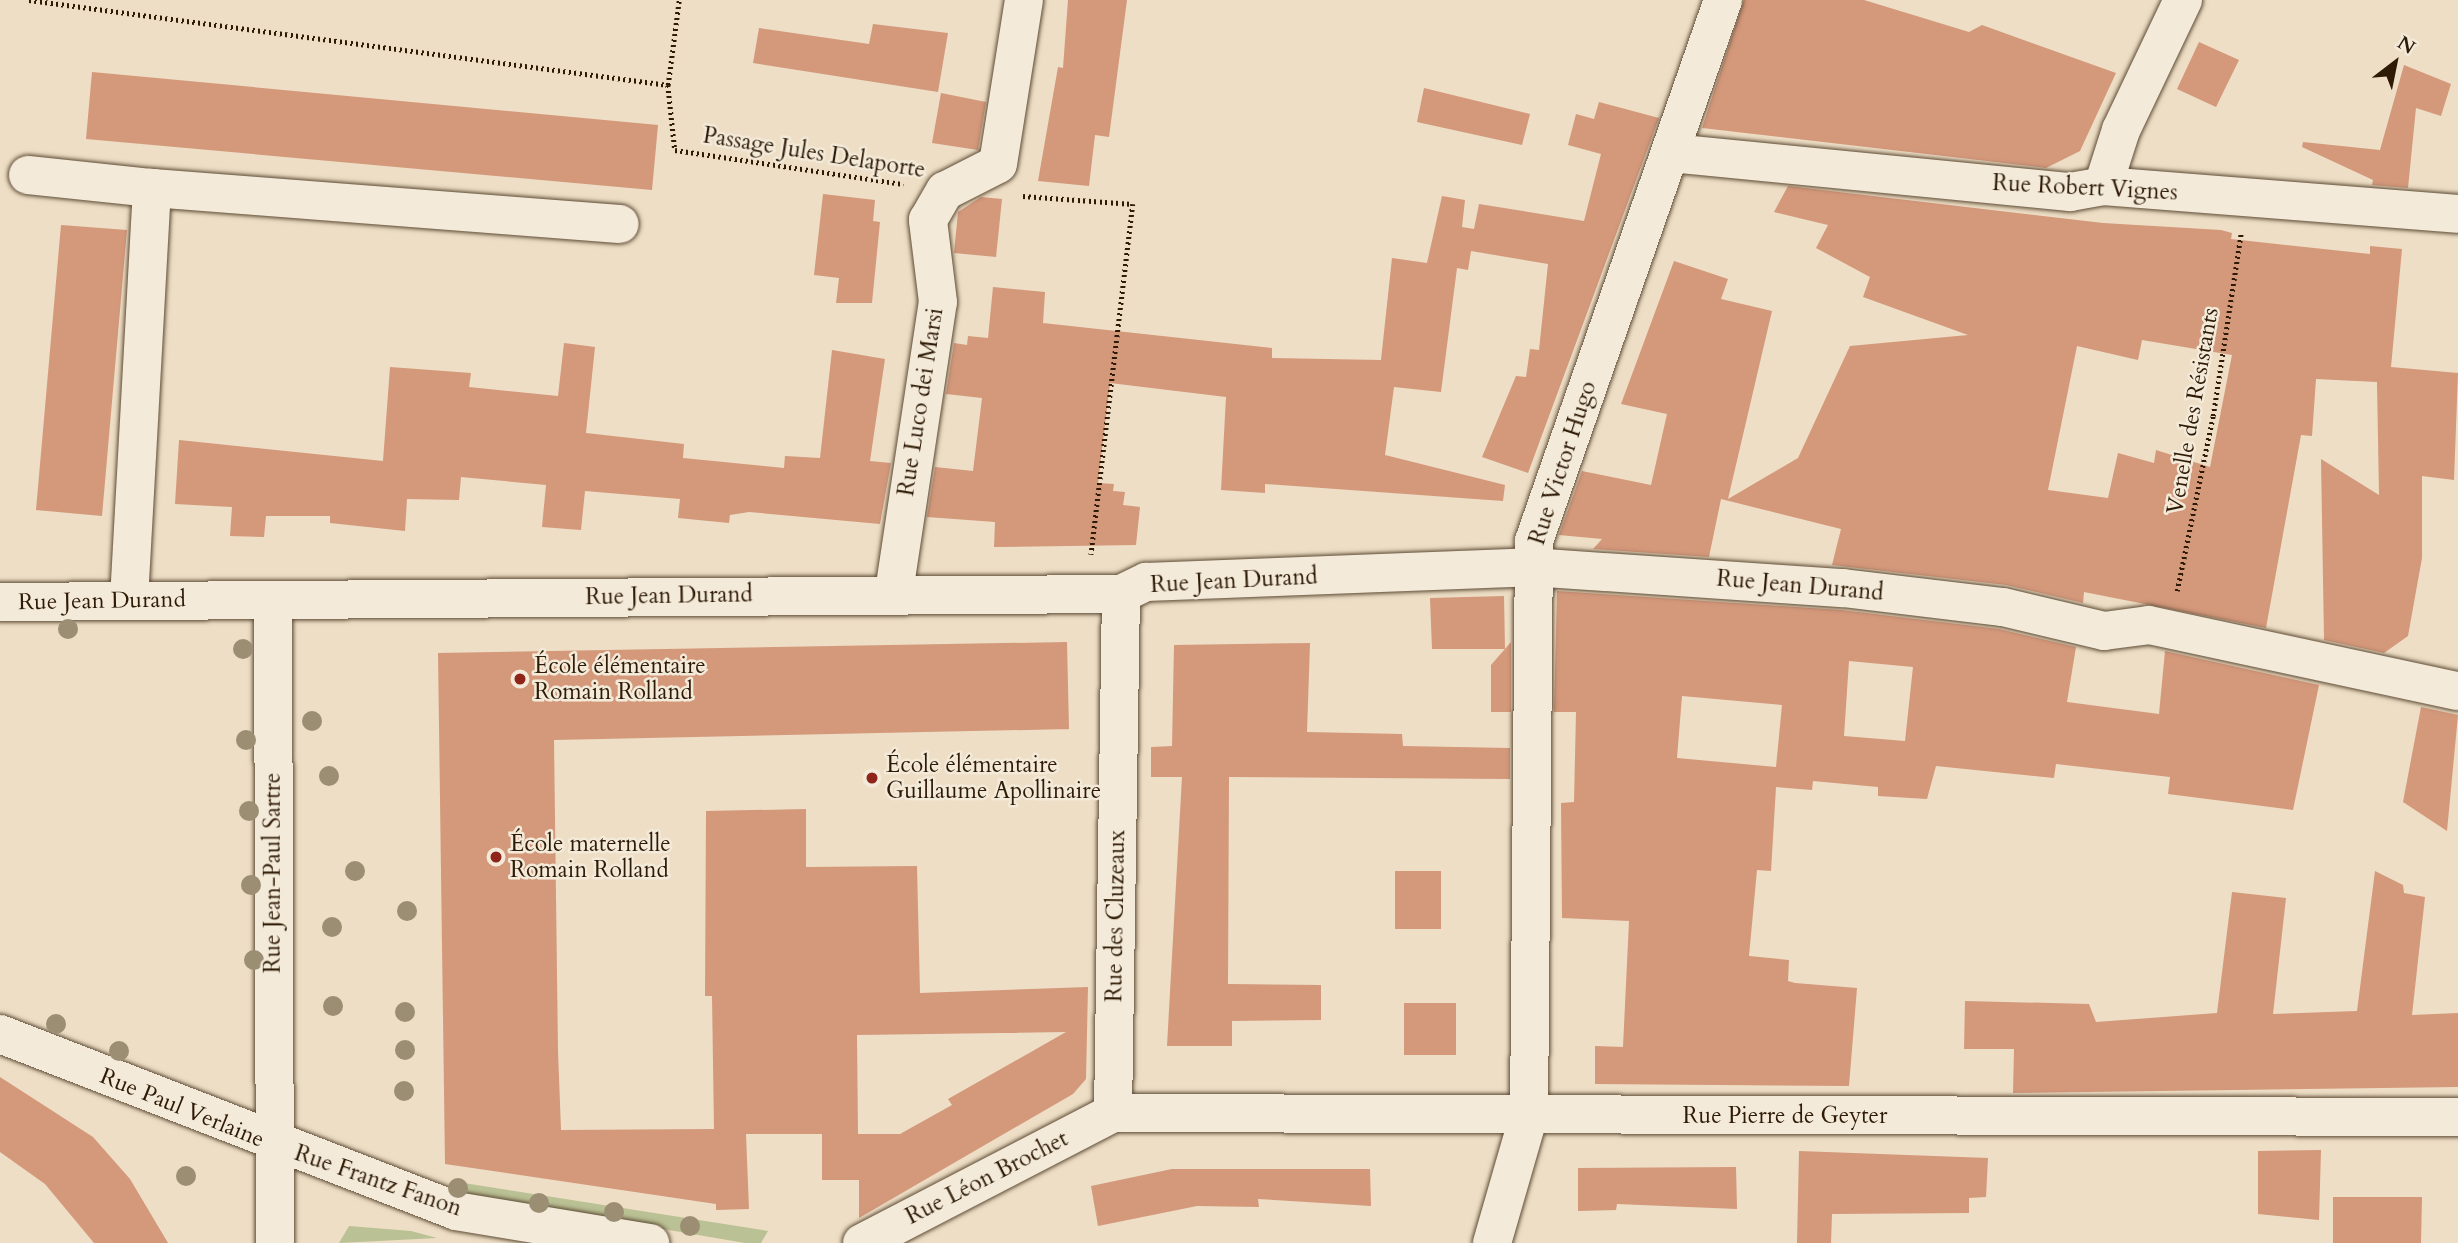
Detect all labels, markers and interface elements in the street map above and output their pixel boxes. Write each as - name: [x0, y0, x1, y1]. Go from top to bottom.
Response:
- north arrow: [2360, 28, 2430, 98]
- text: N: [2392, 30, 2420, 61]
- street label: Passage Jules Delaporte: [701, 122, 927, 184]
- street label: Rue Robert Vignes: [1992, 169, 2178, 207]
- street label: Rue Luco dei Marsi: [892, 306, 950, 498]
- street label: Venelle des Résistants: [2161, 306, 2225, 516]
- street label: Rue Victor Hugo: [1524, 378, 1602, 548]
- street label: Rue Jean Durand: [1150, 563, 1318, 599]
- street label: Rue Jean Durand: [1715, 565, 1885, 607]
- street label: Rue Jean Durand: [585, 581, 753, 611]
- street label: Rue Jean Durand: [18, 586, 186, 616]
- place label: École élémentaire Romain Rolland: [534, 652, 706, 706]
- marker: École élémentaire Romain Rolland: [512, 671, 528, 687]
- place label: École élémentaire Guillaume Apollinaire: [886, 751, 1101, 805]
- marker: École élémentaire Guillaume Apollinaire: [864, 770, 880, 786]
- street label: Rue Jean-Paul Sartre: [259, 773, 287, 973]
- place label: École maternelle Romain Rolland: [510, 830, 671, 884]
- street label: Rue des Cluzeaux: [1101, 830, 1131, 1002]
- marker: École maternelle Romain Rolland: [488, 849, 504, 865]
- street label: Rue Paul Verlaine: [96, 1062, 268, 1154]
- street label: Rue Pierre de Geyter: [1683, 1102, 1887, 1130]
- street label: Rue Léon Brochet: [901, 1125, 1073, 1231]
- street label: Rue Frantz Fanon: [291, 1139, 465, 1223]

